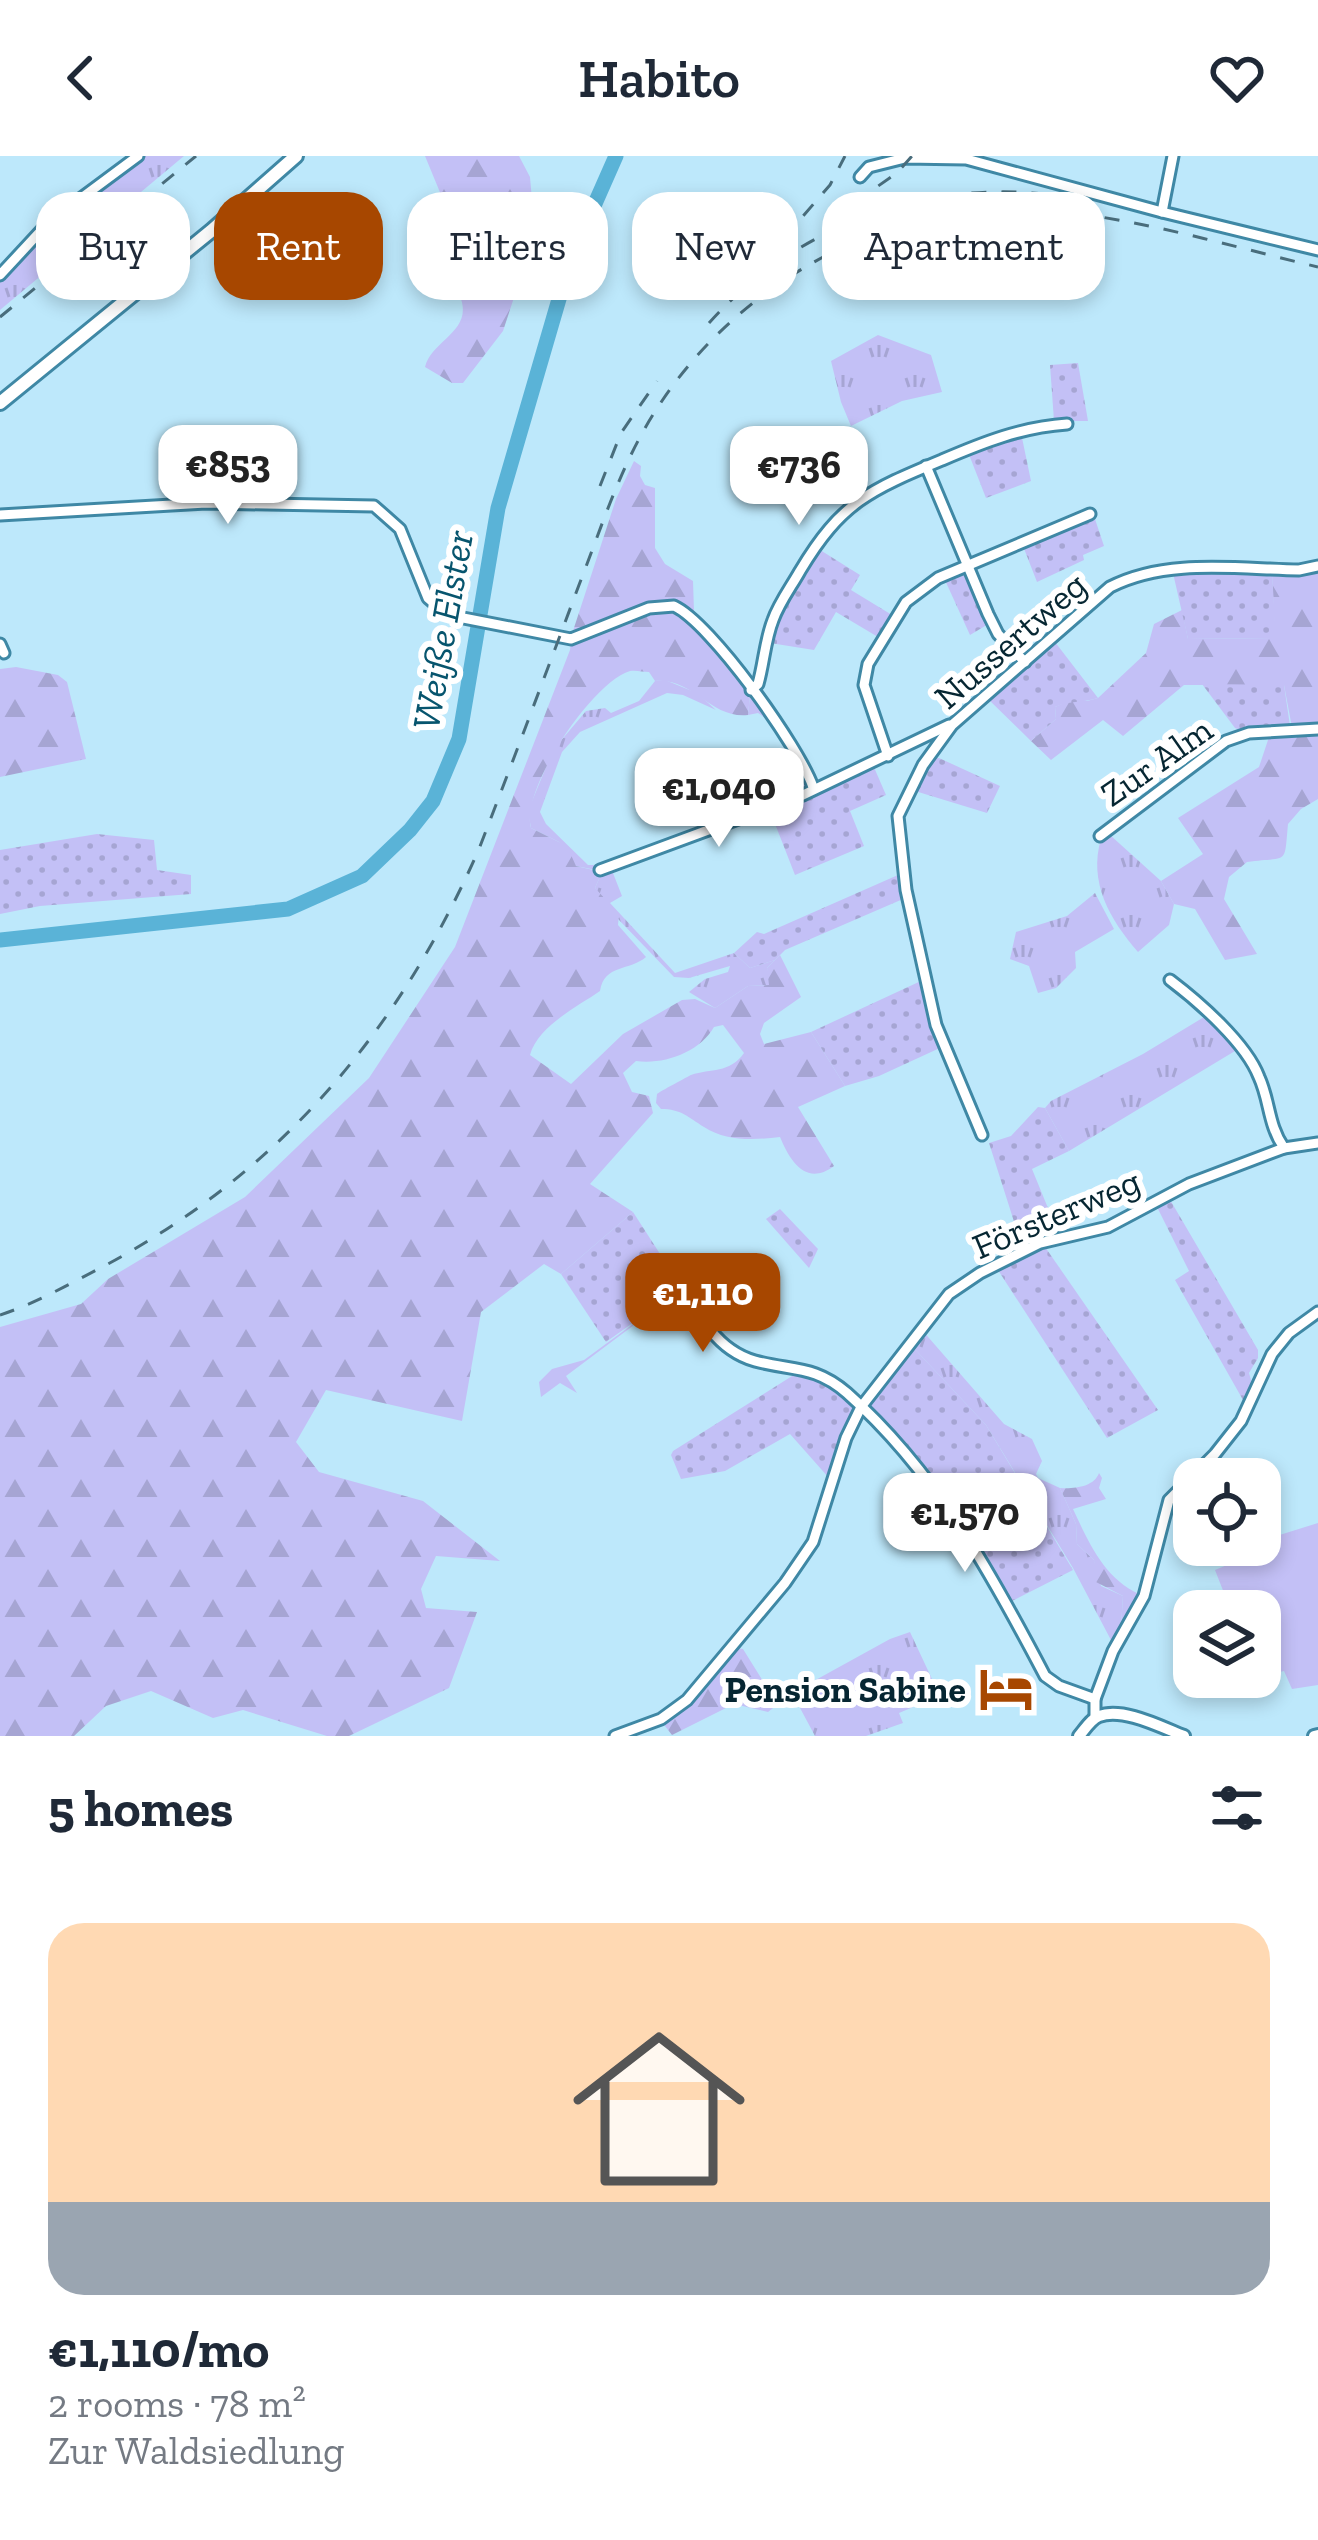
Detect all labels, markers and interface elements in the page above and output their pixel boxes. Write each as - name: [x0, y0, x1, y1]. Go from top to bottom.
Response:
- icon: back: [48, 45, 114, 111]
- icon: heart: [1204, 45, 1270, 111]
- text: Habito: [578, 46, 740, 111]
- chip: Buy: [36, 192, 190, 300]
- chip: Rent: [214, 192, 383, 300]
- chip: Filters: [407, 192, 608, 300]
- chip: New: [632, 192, 798, 300]
- chip: Apartment: [822, 192, 1105, 300]
- pin: €853: [157, 425, 299, 527]
- pin: €736: [728, 426, 870, 528]
- text: €853: [185, 440, 271, 487]
- text: €736: [757, 441, 841, 488]
- water label: Weiße Elster: [402, 526, 483, 733]
- street label: Nussertweg: [926, 563, 1095, 718]
- street label: Zur Alm: [1092, 708, 1220, 815]
- pin: €1,040: [621, 748, 817, 850]
- text: €1,040: [662, 763, 776, 810]
- street label: Försterweg: [966, 1159, 1147, 1268]
- pin: €1,110: [605, 1253, 801, 1355]
- text: €1,110: [652, 1268, 754, 1315]
- map controls: [1173, 1458, 1281, 1698]
- button: locate: [1173, 1458, 1281, 1566]
- pin: €1,570: [867, 1473, 1063, 1575]
- text: €1,570: [910, 1488, 1020, 1535]
- button: layers: [1173, 1590, 1281, 1698]
- hotel icon: Pension Sabine: [977, 1660, 1035, 1718]
- place label: Pension Sabine: [725, 1668, 966, 1711]
- icon: filters: [1204, 1775, 1270, 1841]
- text: 5 homes: [48, 1778, 233, 1839]
- icon: home: [551, 2001, 767, 2217]
- text: €1,110/mo: [48, 2319, 269, 2380]
- text: 2 rooms · 78 m²: [48, 2380, 306, 2427]
- text: Zur Waldsiedlung: [48, 2427, 344, 2474]

